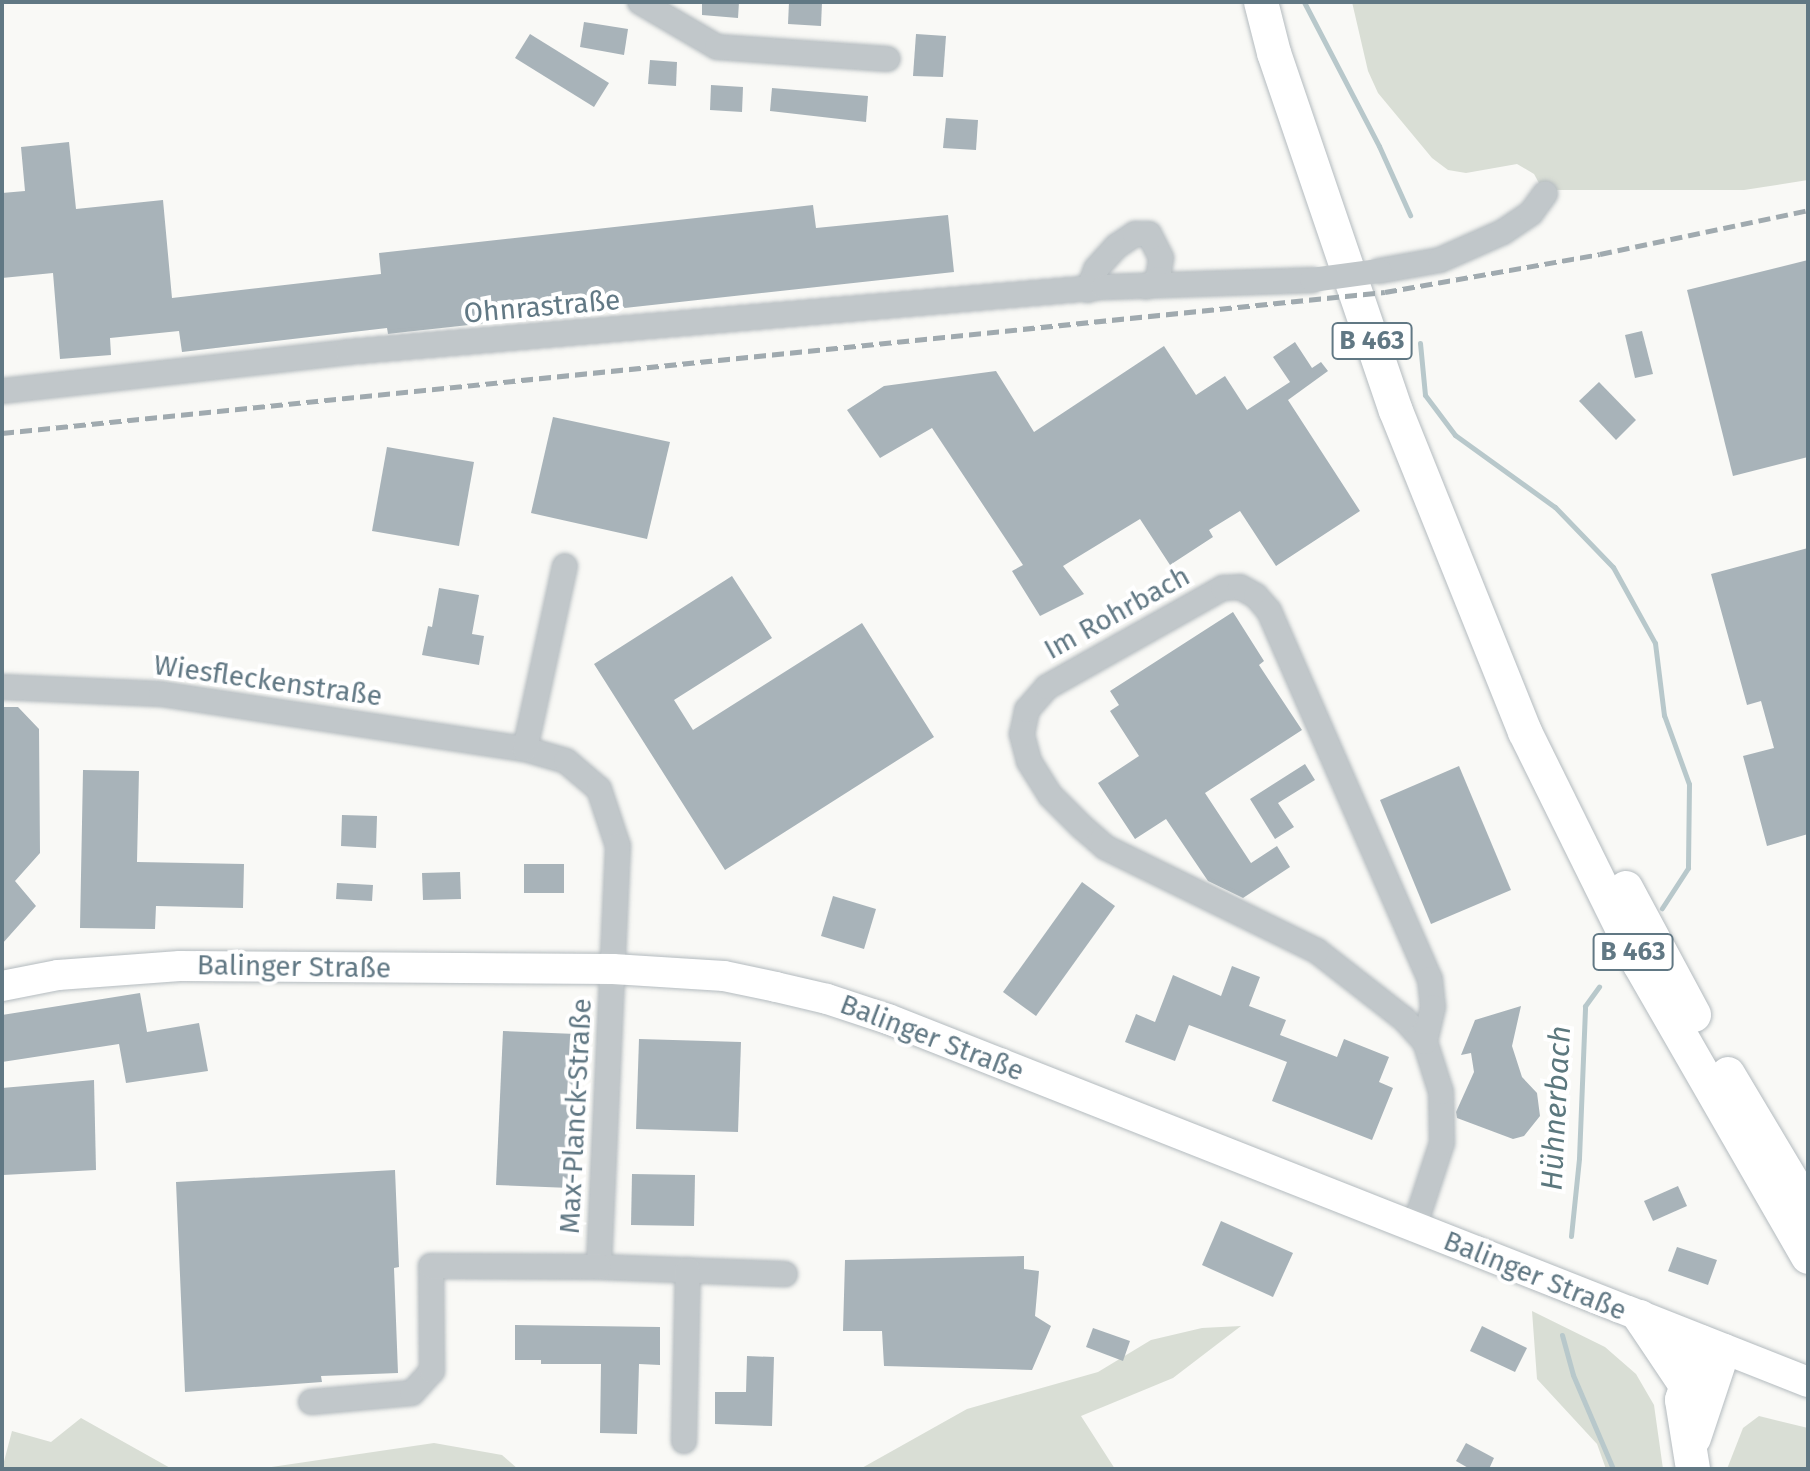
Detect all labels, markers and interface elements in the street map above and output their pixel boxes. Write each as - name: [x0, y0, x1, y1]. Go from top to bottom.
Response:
- street label: Ohnrastraße: [462, 283, 622, 331]
- road number: B 463: [1330, 319, 1414, 363]
- street label: Im Rohrbach: [1038, 559, 1196, 667]
- street label: Wiesfleckenstraße: [152, 648, 384, 714]
- road number: B 463: [1591, 930, 1675, 974]
- street label: Balinger Straße: [197, 949, 391, 985]
- street label: Balinger Straße: [835, 987, 1029, 1089]
- street label: Max-Planck-Straße: [553, 997, 599, 1235]
- water label: Hühnerbach: [1534, 1025, 1578, 1191]
- street label: Balinger Straße: [1439, 1224, 1631, 1328]

